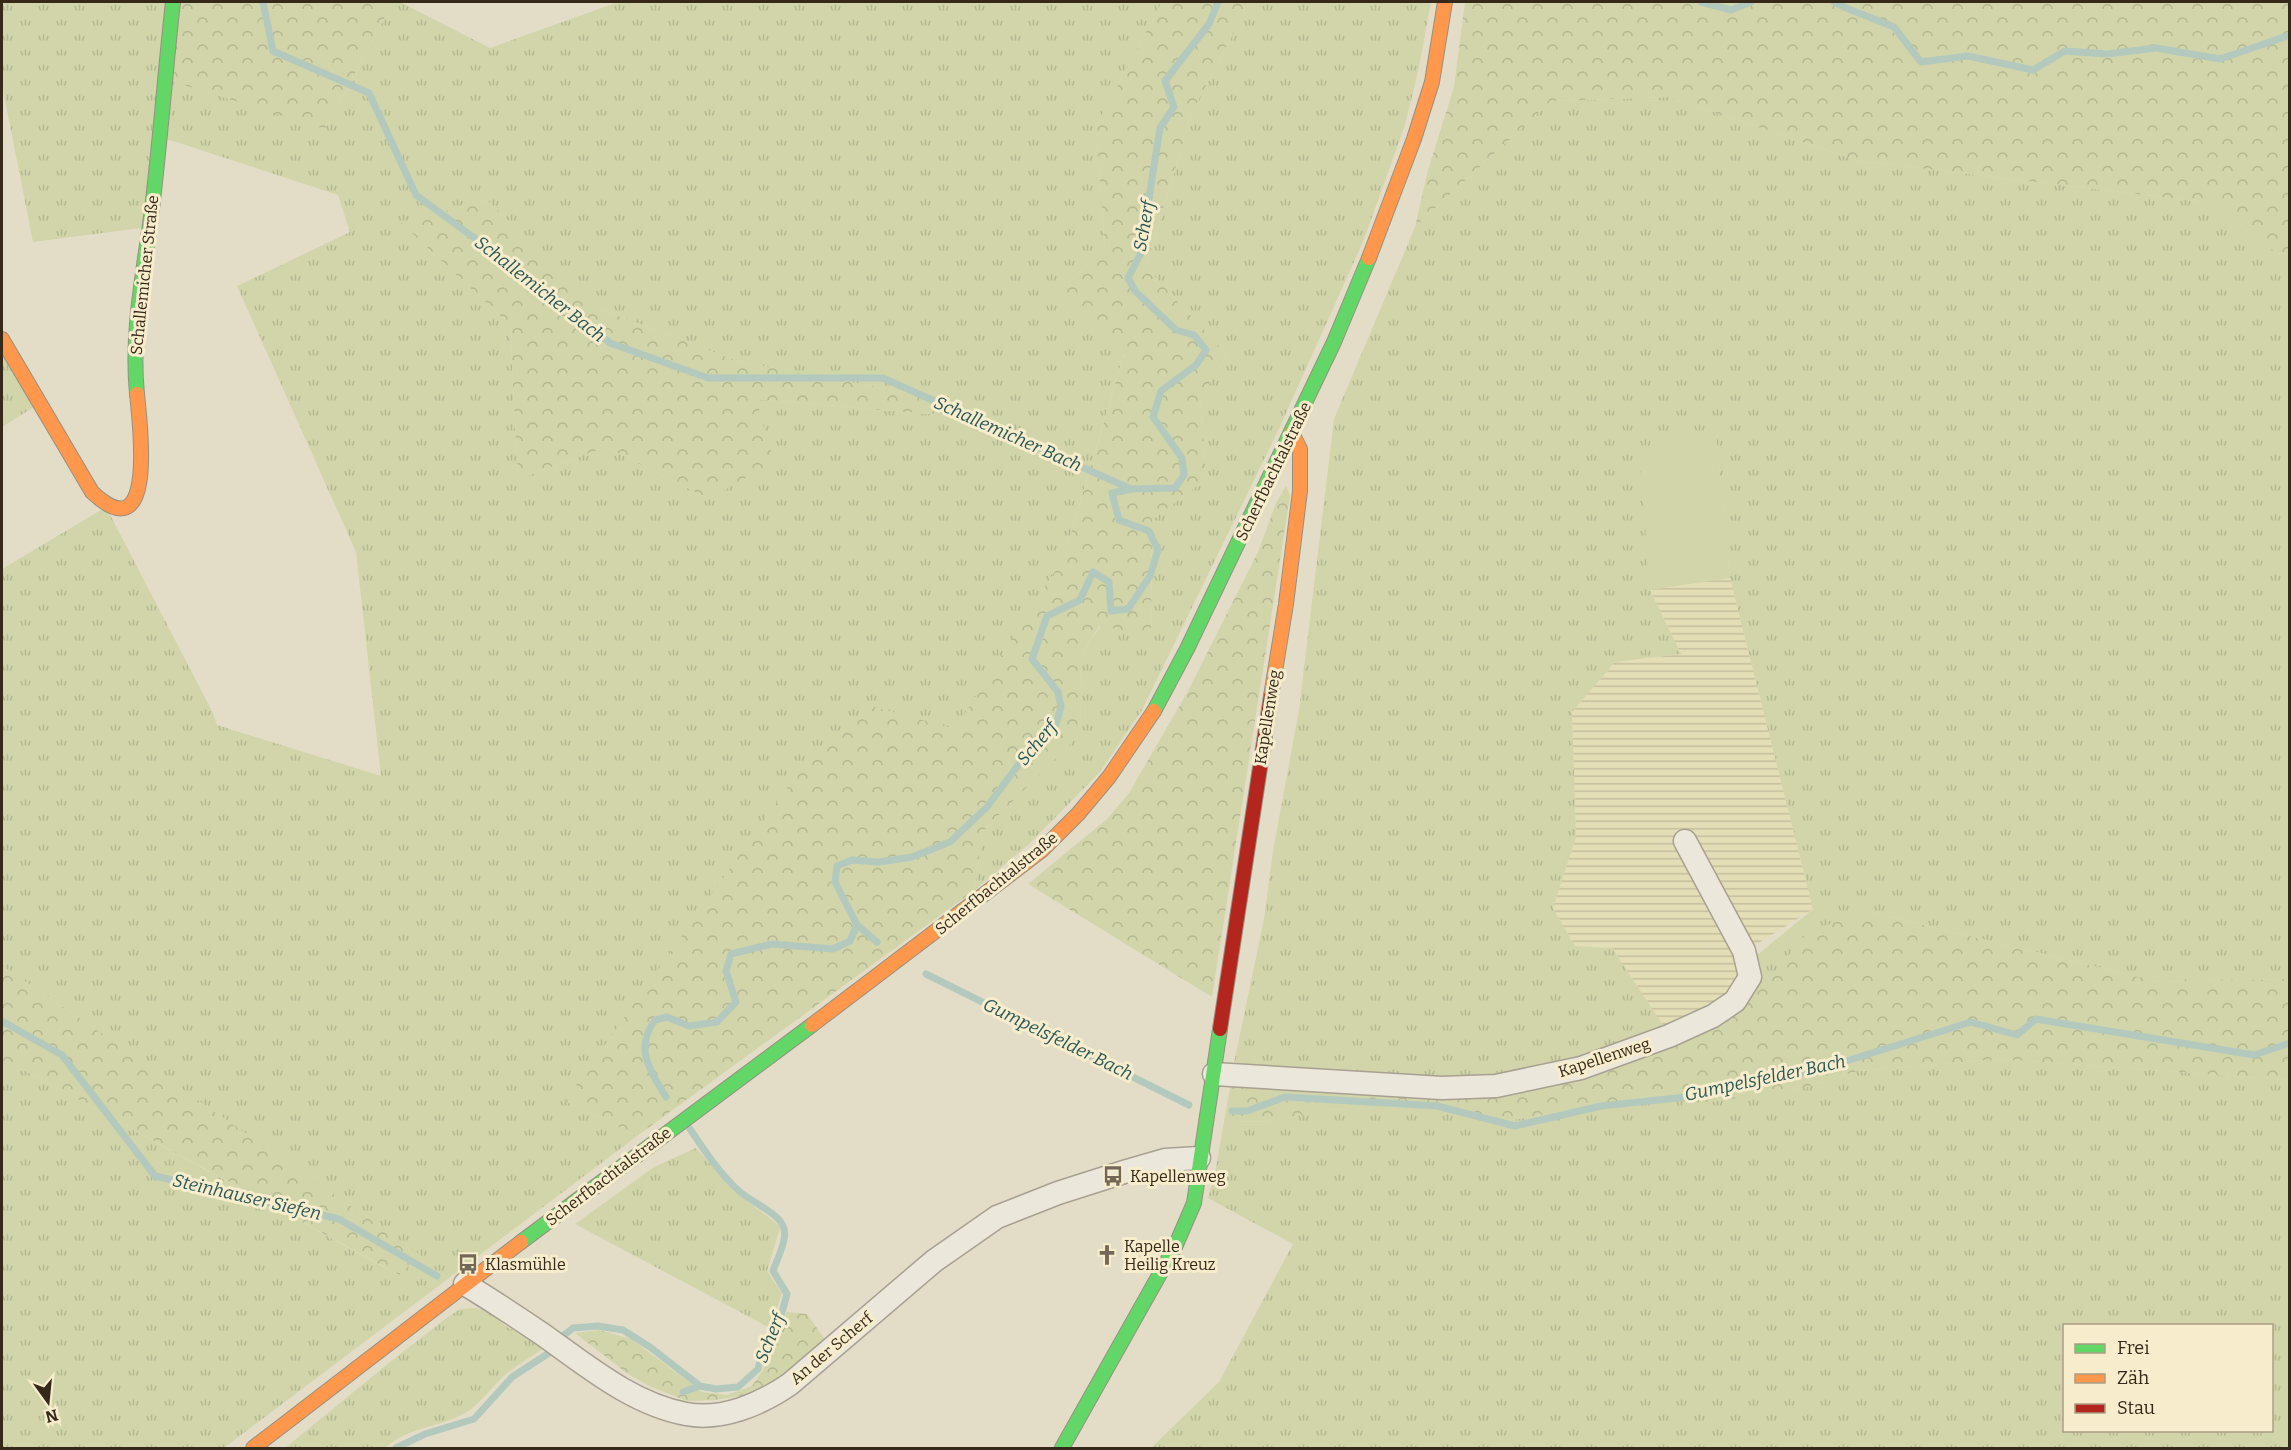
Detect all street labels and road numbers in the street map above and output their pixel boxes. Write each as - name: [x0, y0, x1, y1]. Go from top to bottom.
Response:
- street label: Schallemicher Straße: [127, 194, 162, 356]
- street label: Scherfbachtalstraße: [1232, 399, 1315, 544]
- street label: Kapellenweg: [1251, 668, 1284, 766]
- street label: Scherfbachtalstraße: [931, 828, 1061, 939]
- street label: Kapellenweg: [1556, 1034, 1653, 1081]
- street label: Scherfbachtalstraße: [542, 1123, 675, 1230]
- street label: An der Scherf: [786, 1308, 877, 1388]

